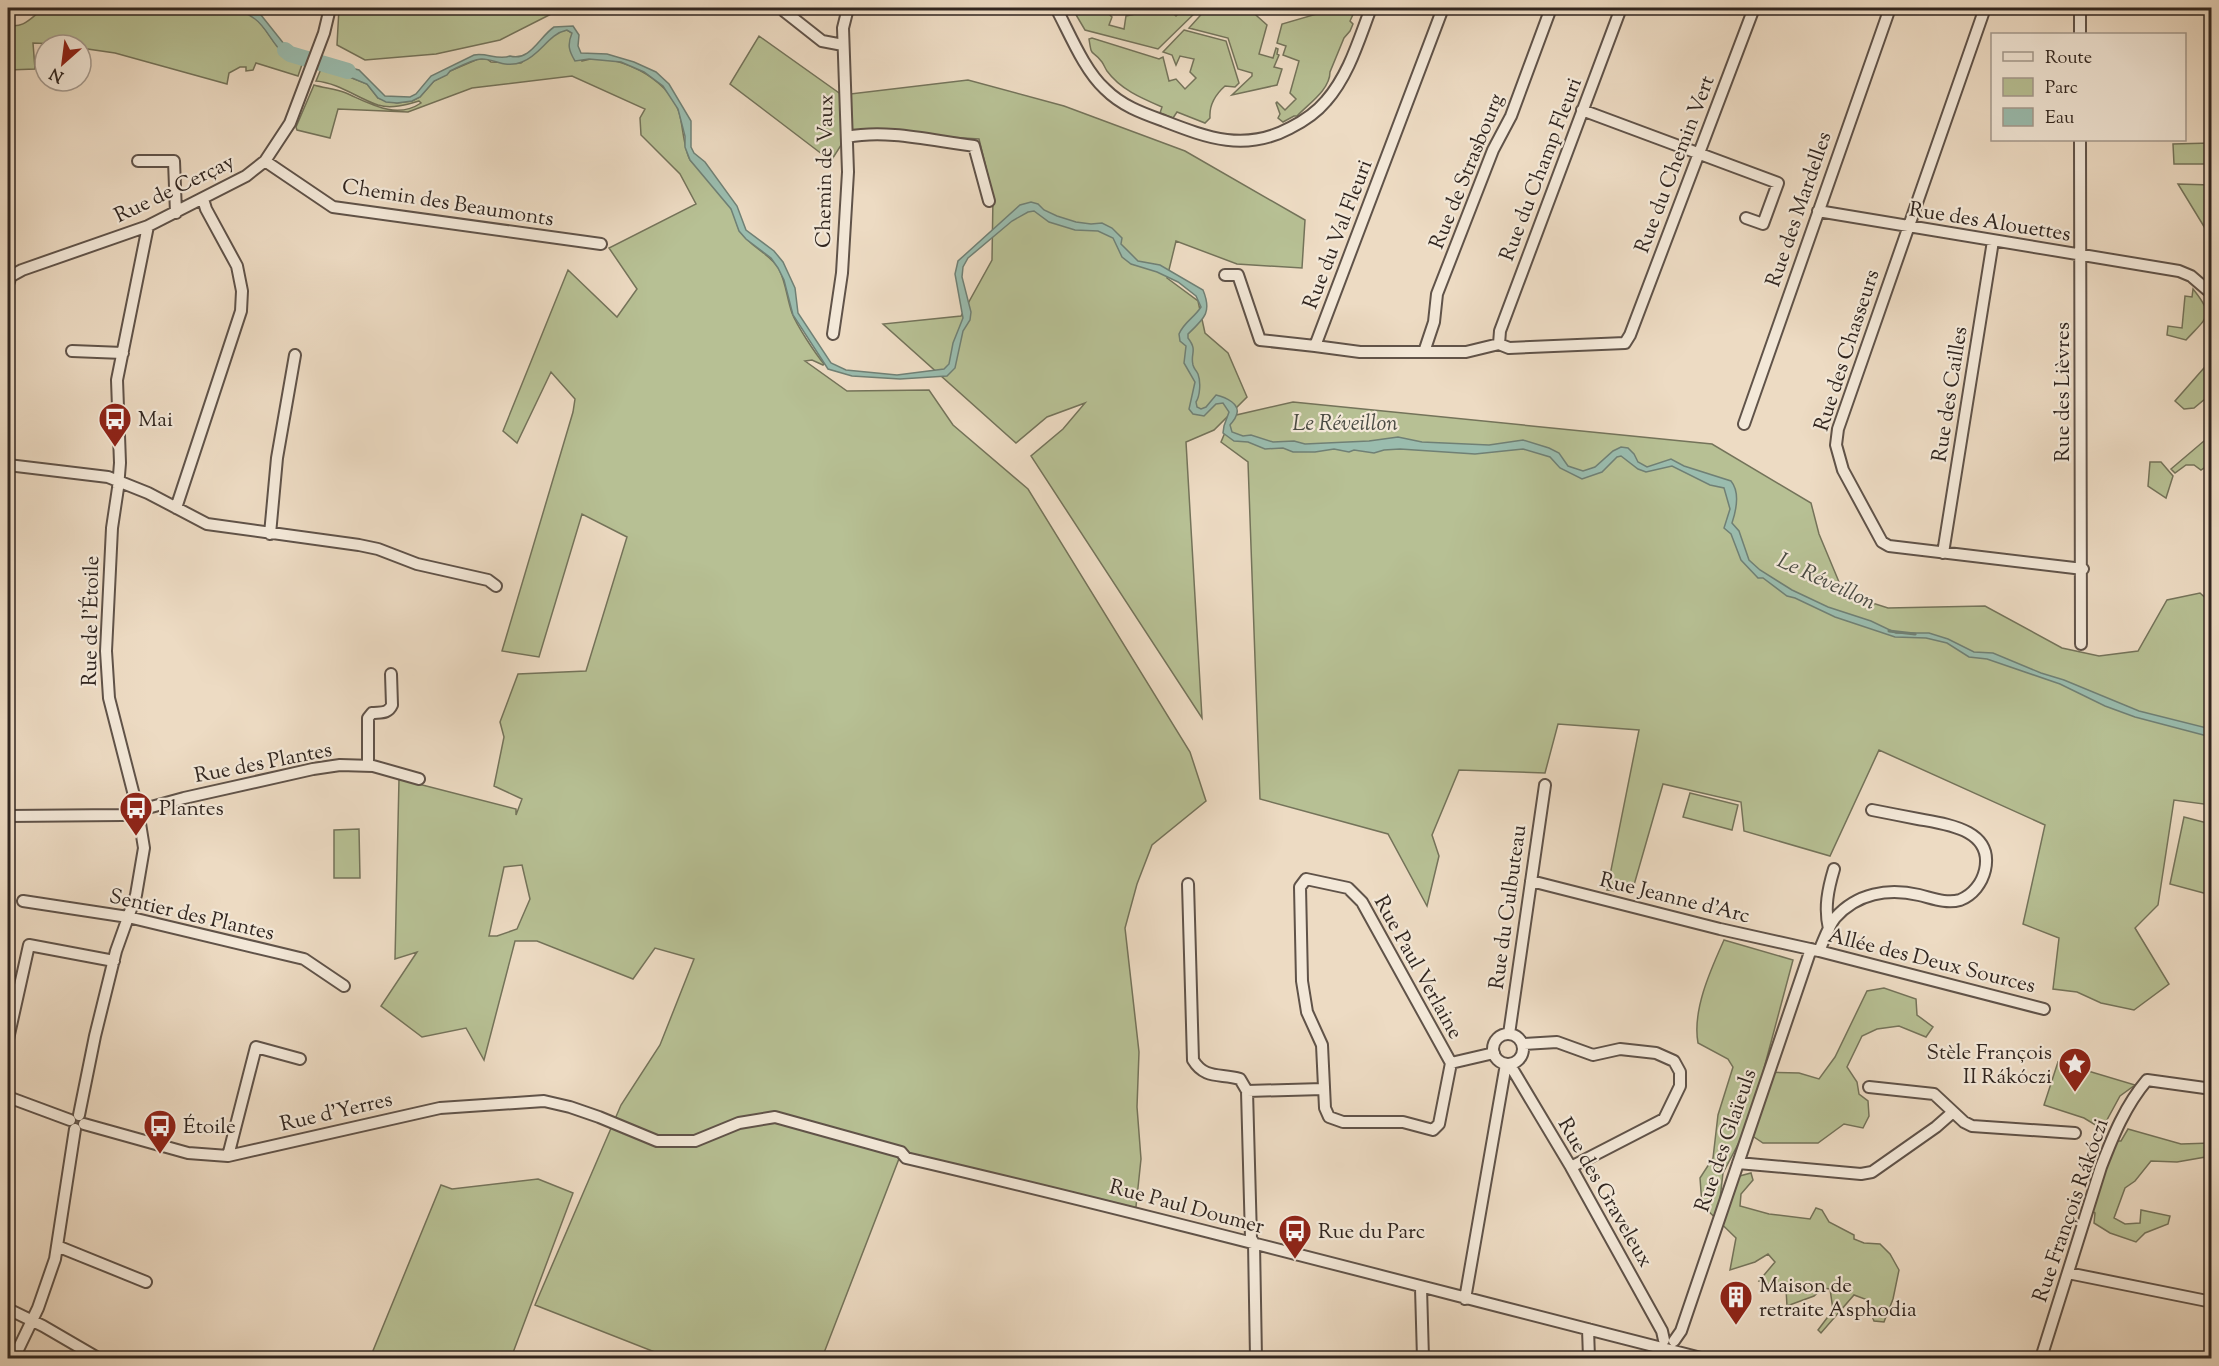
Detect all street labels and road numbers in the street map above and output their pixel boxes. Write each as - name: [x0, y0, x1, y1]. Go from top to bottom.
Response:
- street label: Rue du Chemin Vert: [1628, 72, 1724, 258]
- street label: Rue du Champ Fleuri: [1493, 74, 1591, 266]
- street label: Rue de Strasbourg: [1423, 90, 1513, 254]
- street label: Chemin de Vaux: [810, 94, 842, 248]
- street label: Rue des Mardelles: [1759, 128, 1841, 291]
- street label: Rue de Cerçay: [110, 148, 240, 232]
- street label: Rue du Val Fleuri: [1297, 156, 1381, 314]
- street label: Chemin des Beaumonts: [340, 172, 556, 236]
- street label: Rue des Alouettes: [1907, 195, 2073, 251]
- street label: Rue des Chasseurs: [1808, 266, 1888, 435]
- street label: Rue des Lièvres: [2049, 322, 2079, 462]
- street label: Rue des Cailles: [1925, 324, 1976, 464]
- street label: Rue de l'Étoile: [76, 555, 108, 687]
- street label: Rue des Plantes: [192, 736, 335, 792]
- street label: Rue du Culbuteau: [1483, 823, 1535, 991]
- street label: Rue Jeanne d'Arc: [1596, 866, 1753, 932]
- street label: Sentier des Plantes: [106, 882, 277, 950]
- street label: Rue Paul Verlaine: [1365, 891, 1469, 1045]
- street label: Allée des Deux Sources: [1825, 922, 2038, 1002]
- street label: Rue des Glaïeuls: [1688, 1065, 1765, 1216]
- street label: Rue d'Yerres: [277, 1085, 396, 1140]
- street label: Rue des Graveleux: [1549, 1113, 1659, 1273]
- street label: Rue François Rákóczi: [2026, 1115, 2117, 1306]
- street label: Rue Paul Doumer: [1106, 1173, 1267, 1243]

